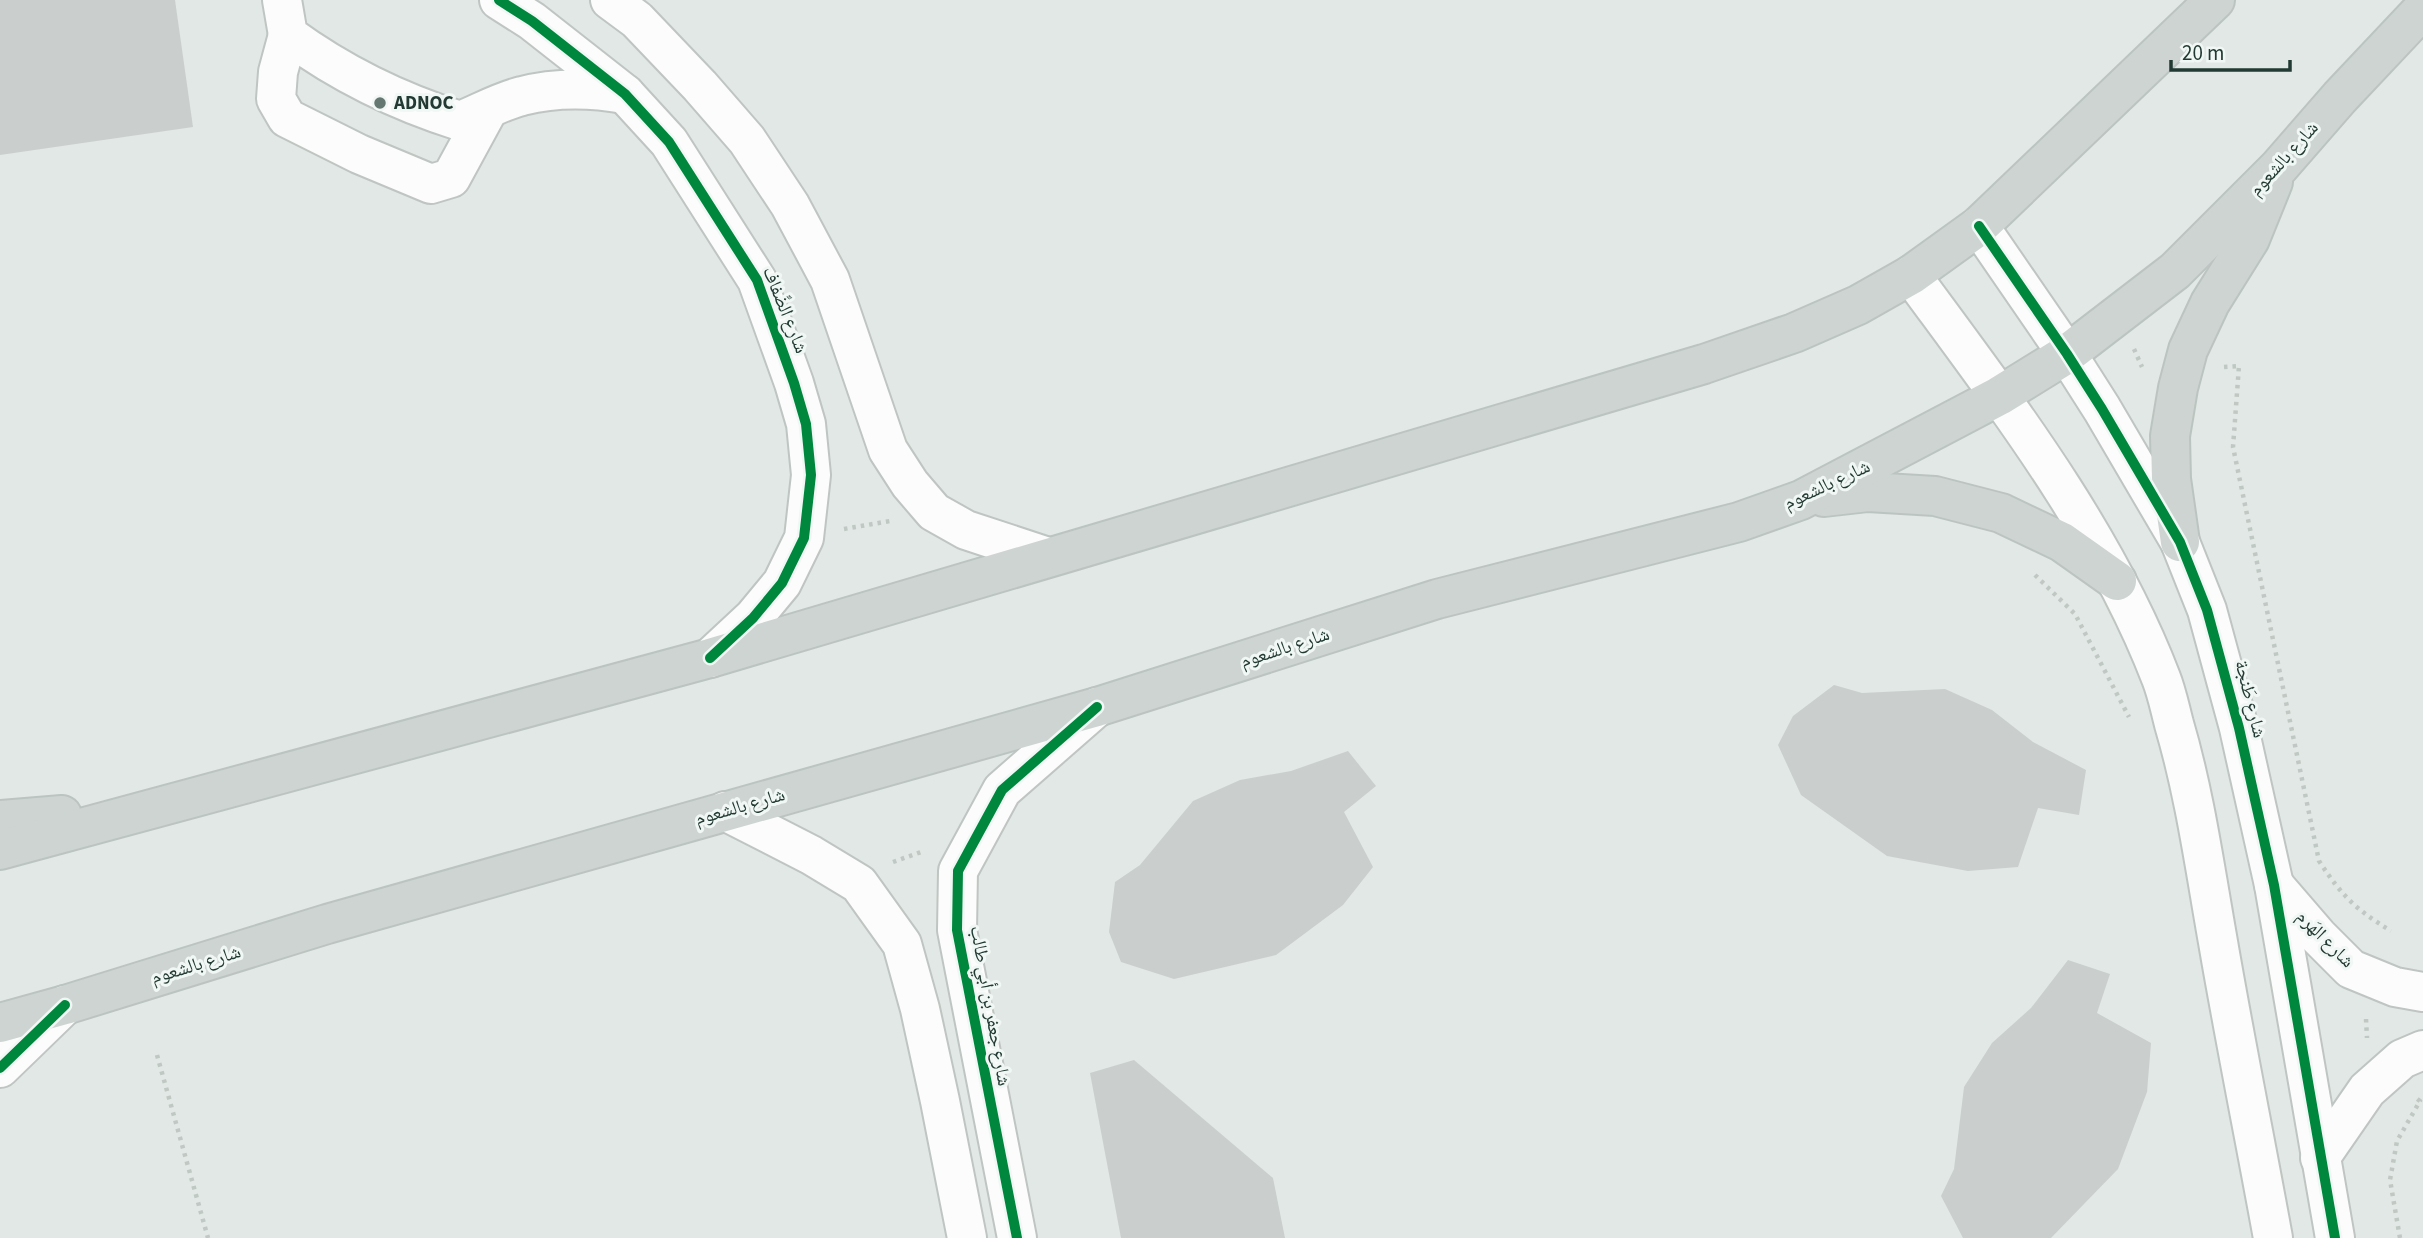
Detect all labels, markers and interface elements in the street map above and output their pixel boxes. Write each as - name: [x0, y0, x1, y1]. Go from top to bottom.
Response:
- scale bar: [2171, 28, 2290, 72]
- text: 20 m: [2182, 38, 2224, 68]
- place label: ADNOC: [393, 90, 454, 117]
- marker: ADNOC: [372, 95, 388, 111]
- street label: شارع بالشعوم: [2243, 116, 2325, 202]
- street label: شارع الضِّفاف: [755, 263, 815, 357]
- street label: شارع بالشعوم: [1779, 453, 1875, 517]
- street label: شارع بالشعوم: [1237, 621, 1333, 675]
- street label: شارع طَنجة: [2227, 657, 2273, 741]
- street label: شارع بالشعوم: [692, 781, 788, 833]
- street label: شارع الهَرم: [2290, 904, 2360, 974]
- street label: شارع جعفر بن أبي طالب: [962, 924, 1017, 1088]
- street label: شارع بالشعوم: [148, 939, 244, 991]

